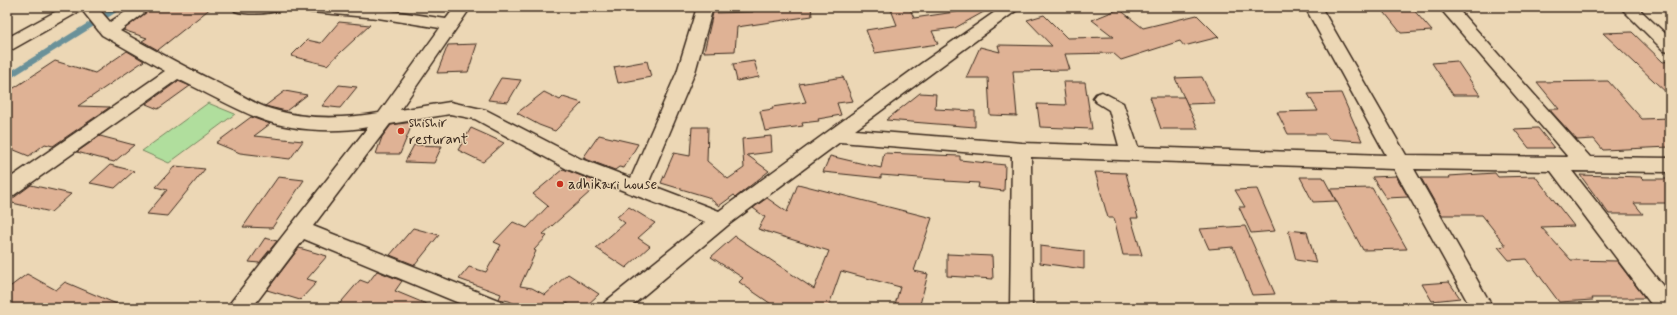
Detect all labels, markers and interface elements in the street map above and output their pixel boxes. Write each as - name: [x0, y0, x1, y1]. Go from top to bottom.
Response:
- place label: shishir resturant: [409, 113, 468, 150]
- marker: shishir resturant: [396, 126, 406, 136]
- place label: adhikari house: [568, 175, 657, 195]
- marker: adhikari house: [555, 179, 565, 189]

